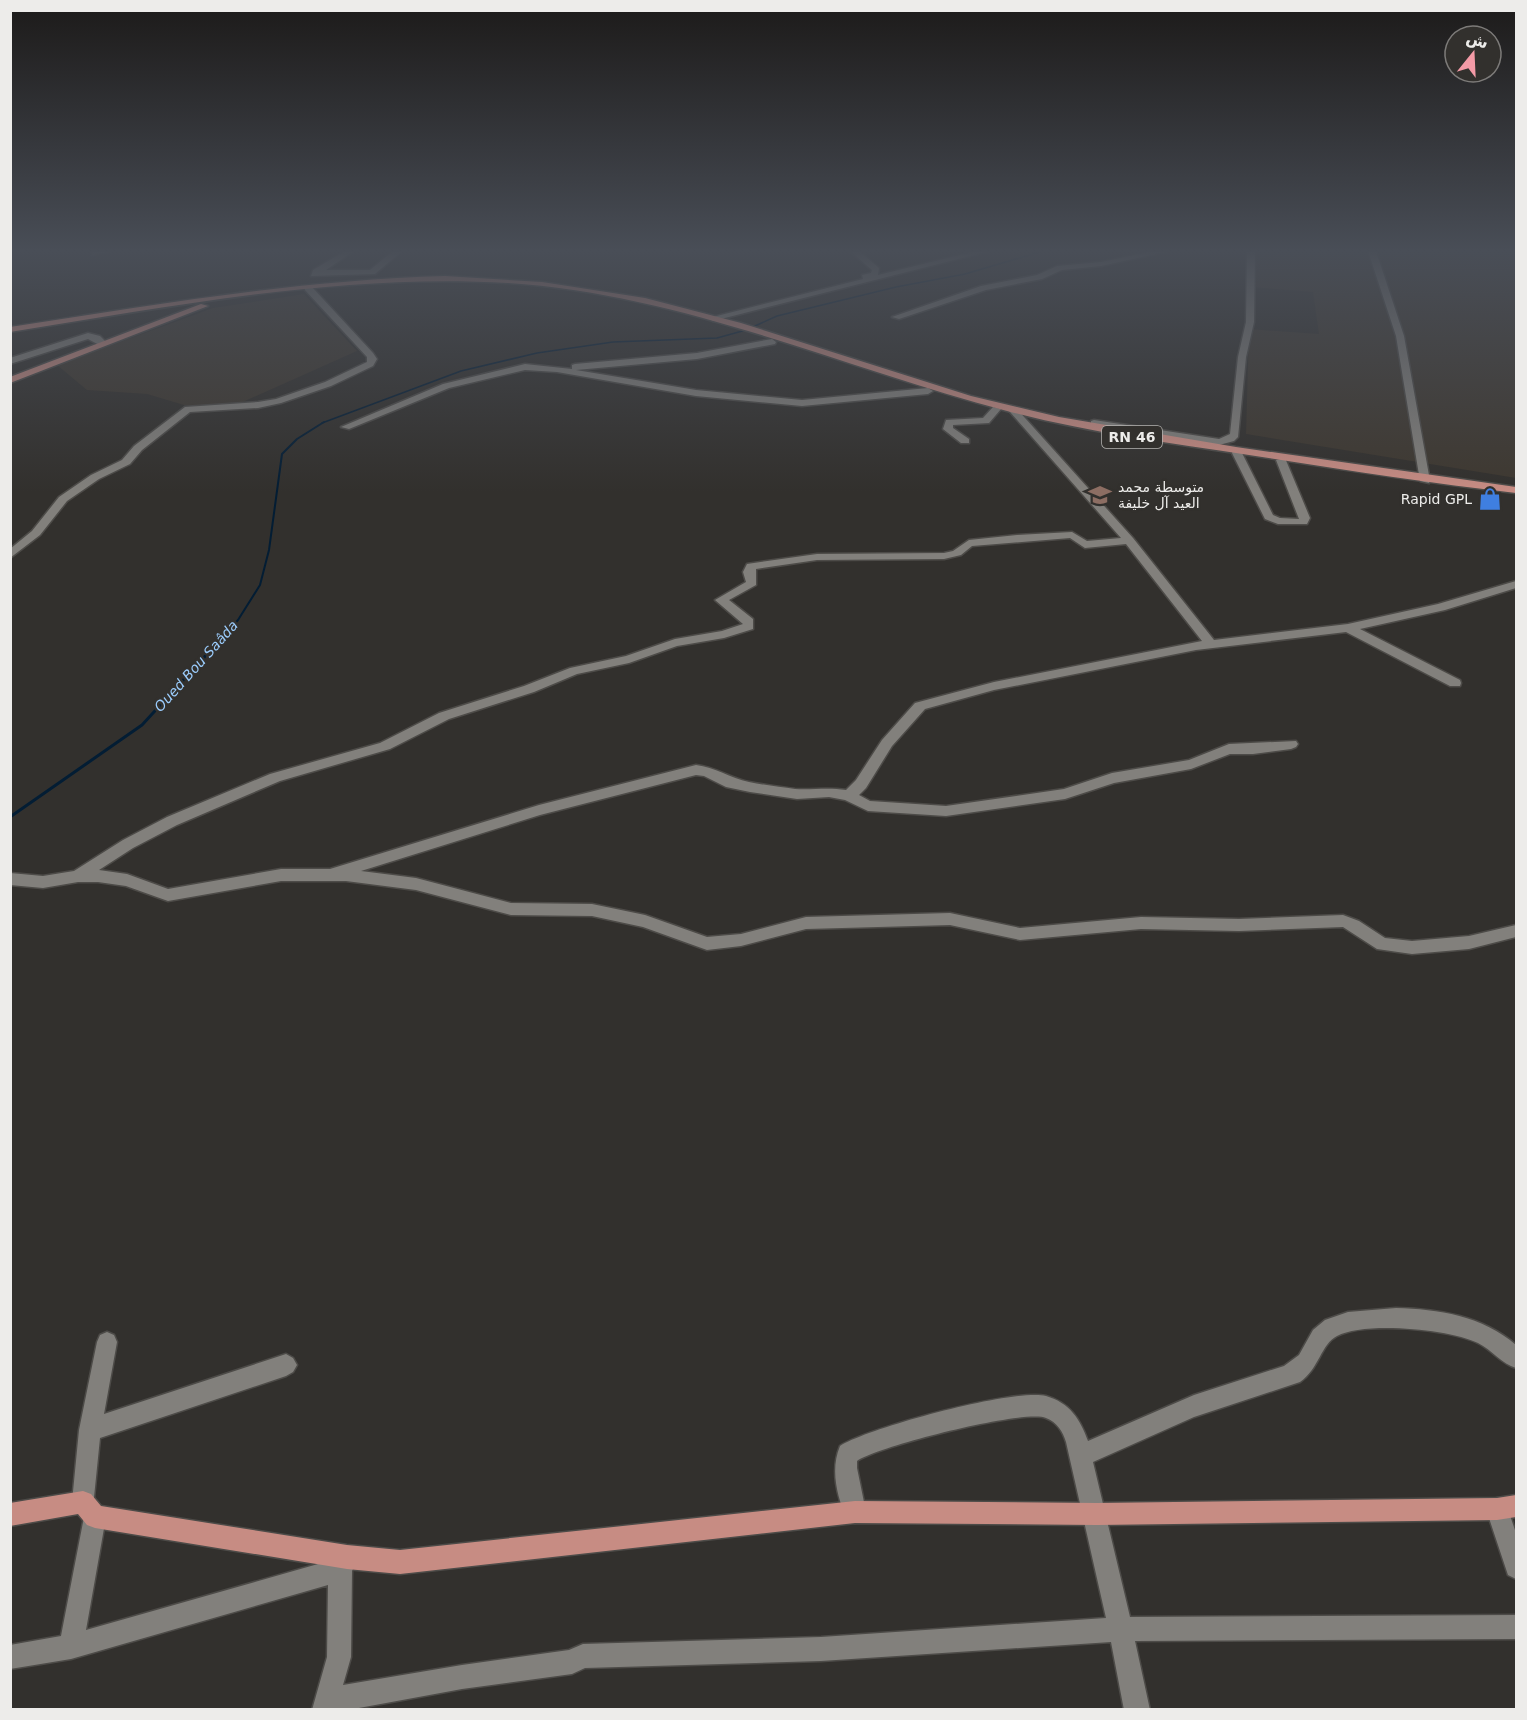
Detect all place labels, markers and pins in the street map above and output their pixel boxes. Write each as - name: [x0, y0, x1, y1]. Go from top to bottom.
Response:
- place label: متوسطة محمد العيد آل خليفة: [1118, 479, 1204, 511]
- school or university icon: متوسطة محمد العيد آل خليفة: [1087, 482, 1113, 508]
- shop icon: Rapid GPL: [1477, 486, 1503, 512]
- place label: Rapid GPL: [1401, 491, 1472, 507]

